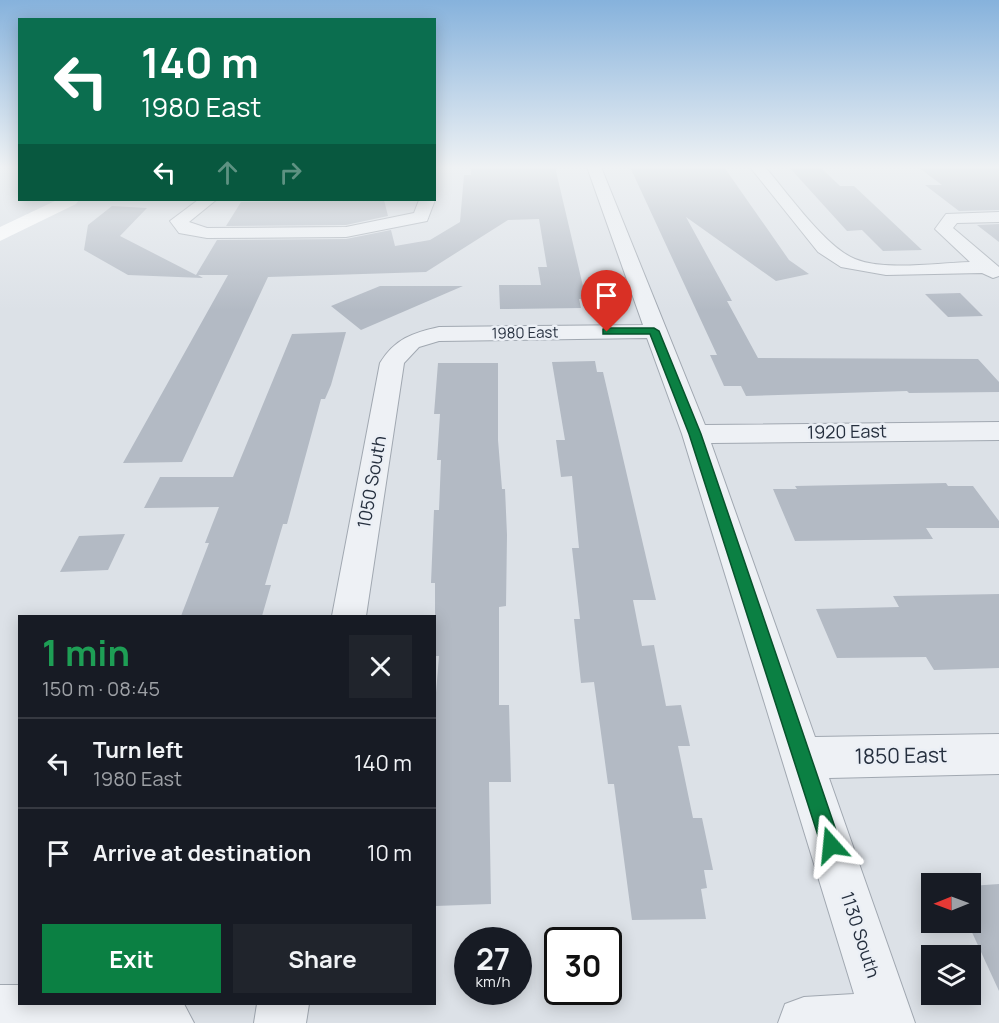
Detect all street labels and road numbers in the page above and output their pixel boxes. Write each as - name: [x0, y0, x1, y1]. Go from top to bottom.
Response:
- street label: 1980 East: [491, 321, 559, 344]
- street label: 1920 East: [807, 418, 887, 444]
- street label: 1050 South: [351, 434, 391, 530]
- street label: 1850 East: [854, 740, 948, 770]
- street label: 1130 South: [836, 889, 886, 981]

